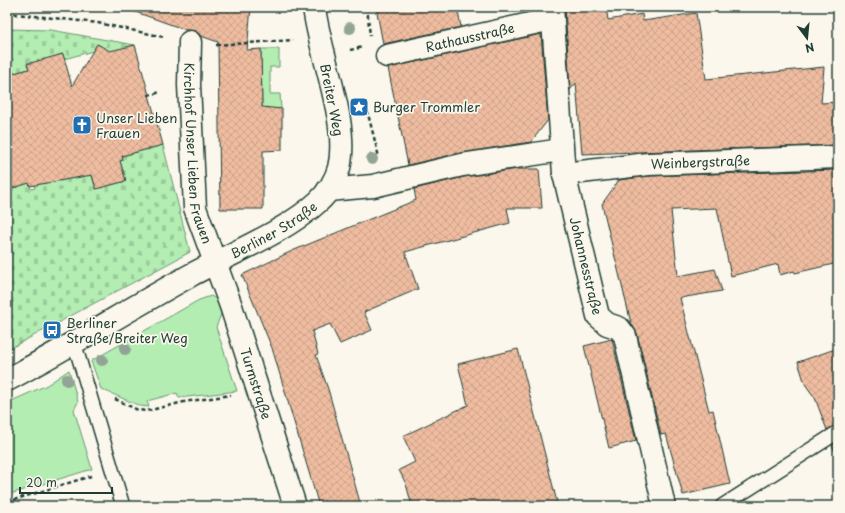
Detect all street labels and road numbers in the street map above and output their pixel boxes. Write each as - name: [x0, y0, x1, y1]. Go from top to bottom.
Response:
- street label: Rathausstraße: [424, 18, 516, 56]
- street label: Kirchhof Unser Lieben Frauen: [180, 62, 217, 246]
- street label: Breiter Weg: [316, 62, 349, 138]
- street label: Weinbergstraße: [650, 150, 750, 173]
- street label: Berliner Straße: [227, 197, 321, 263]
- street label: Johannesstraße: [566, 215, 607, 317]
- street label: Turmstraße: [236, 345, 277, 422]

